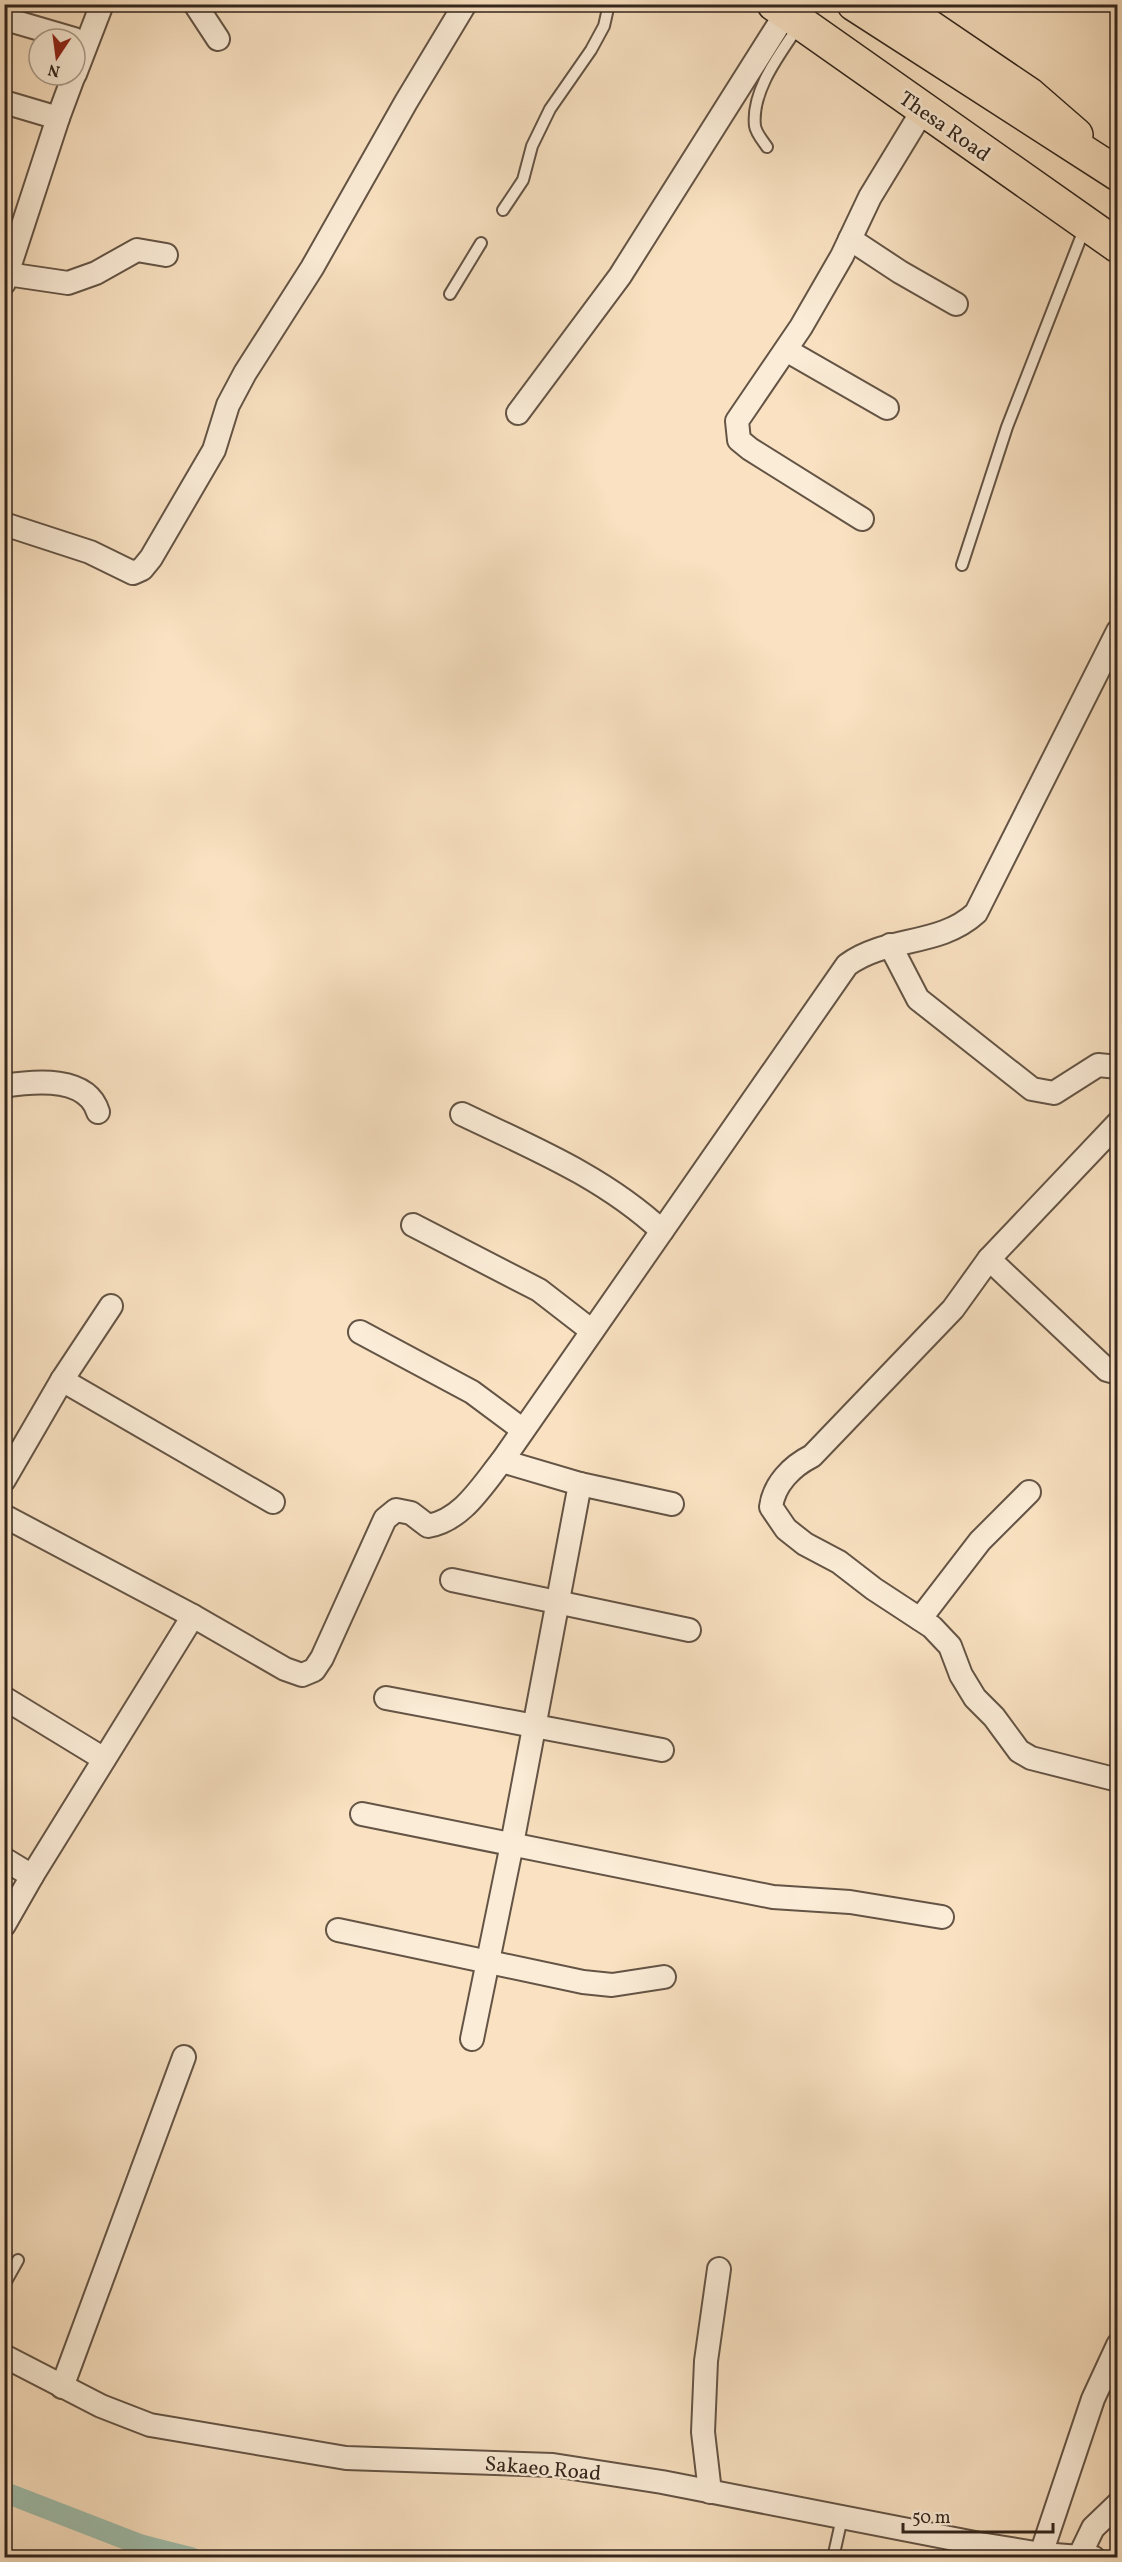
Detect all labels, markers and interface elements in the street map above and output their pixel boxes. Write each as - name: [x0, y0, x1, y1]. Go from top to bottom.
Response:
- north arrow: [27, 27, 87, 87]
- text: N: [46, 58, 62, 82]
- street label: Thesa Road: [893, 85, 996, 169]
- street label: Sakaeo Road: [483, 2450, 602, 2489]
- scale bar: [903, 2496, 1053, 2534]
- text: 50 m: [912, 2506, 951, 2531]

